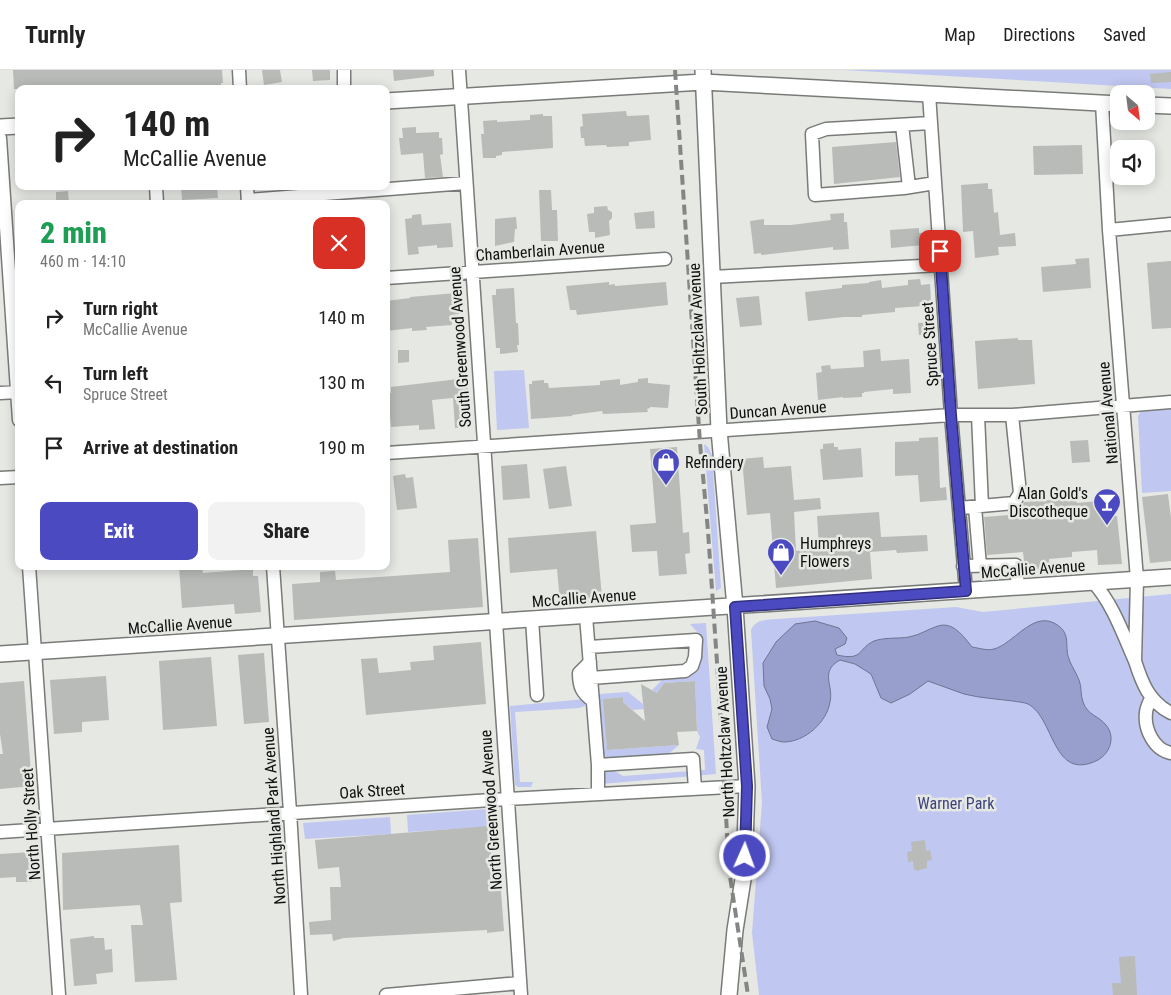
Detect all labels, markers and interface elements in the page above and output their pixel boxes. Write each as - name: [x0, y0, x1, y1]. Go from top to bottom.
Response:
- text: Turnly: [25, 21, 86, 49]
- text: Map: [944, 24, 975, 45]
- text: Directions: [1003, 24, 1075, 45]
- text: Saved: [1103, 24, 1146, 45]
- north arrow: [1110, 85, 1155, 130]
- map controls: [1110, 85, 1155, 185]
- text: 140 m: [123, 104, 210, 145]
- icon: right: [40, 105, 105, 170]
- button: sound: [1110, 140, 1155, 185]
- text: McCallie Avenue: [123, 146, 267, 171]
- text: 2 min: [40, 215, 107, 250]
- button: close: [313, 217, 365, 269]
- pin: [919, 230, 961, 272]
- street label: Chamberlain Avenue: [475, 237, 605, 265]
- icon: arrive: [926, 237, 954, 265]
- text: 460 m · 14:10: [40, 252, 126, 271]
- street label: South Holtzclaw Avenue: [685, 262, 711, 416]
- street label: South Greenwood Avenue: [445, 266, 475, 428]
- text: Turn right: [83, 297, 158, 320]
- street label: Spruce Street: [918, 301, 942, 387]
- icon: right: [40, 304, 68, 332]
- text: 140 m: [318, 306, 365, 329]
- text: McCallie Avenue: [83, 320, 187, 339]
- street label: National Avenue: [1094, 361, 1122, 465]
- text: Turn left: [83, 362, 148, 385]
- icon: left: [40, 369, 68, 397]
- text: 130 m: [318, 371, 365, 394]
- text: Spruce Street: [83, 385, 168, 404]
- street label: Duncan Avenue: [729, 397, 827, 423]
- icon: arrive: [40, 434, 68, 462]
- text: Arrive at destination: [83, 436, 238, 459]
- text: 190 m: [318, 436, 365, 459]
- shop icon: Refindery: [651, 447, 681, 486]
- place label: Refindery: [685, 453, 744, 472]
- place label: Alan Gold's Discotheque: [1009, 484, 1088, 521]
- bar icon: Alan Gold's Discotheque: [1092, 487, 1122, 526]
- button: Exit: [40, 502, 198, 560]
- button: Share: [208, 502, 365, 560]
- place label: Humphreys Flowers: [800, 534, 871, 571]
- shop icon: Humphreys Flowers: [766, 537, 796, 576]
- street label: McCallie Avenue: [980, 556, 1086, 582]
- street label: McCallie Avenue: [531, 585, 637, 611]
- street label: McCallie Avenue: [127, 612, 233, 638]
- street label: North Holtzclaw Avenue: [712, 666, 738, 818]
- street label: North Highland Park Avenue: [258, 727, 290, 905]
- street label: North Greenwood Avenue: [476, 729, 506, 891]
- street label: North Holly Street: [18, 767, 44, 881]
- street label: Oak Street: [339, 779, 406, 803]
- park label: Warner Park: [918, 794, 995, 813]
- position arrow: [718, 829, 770, 881]

